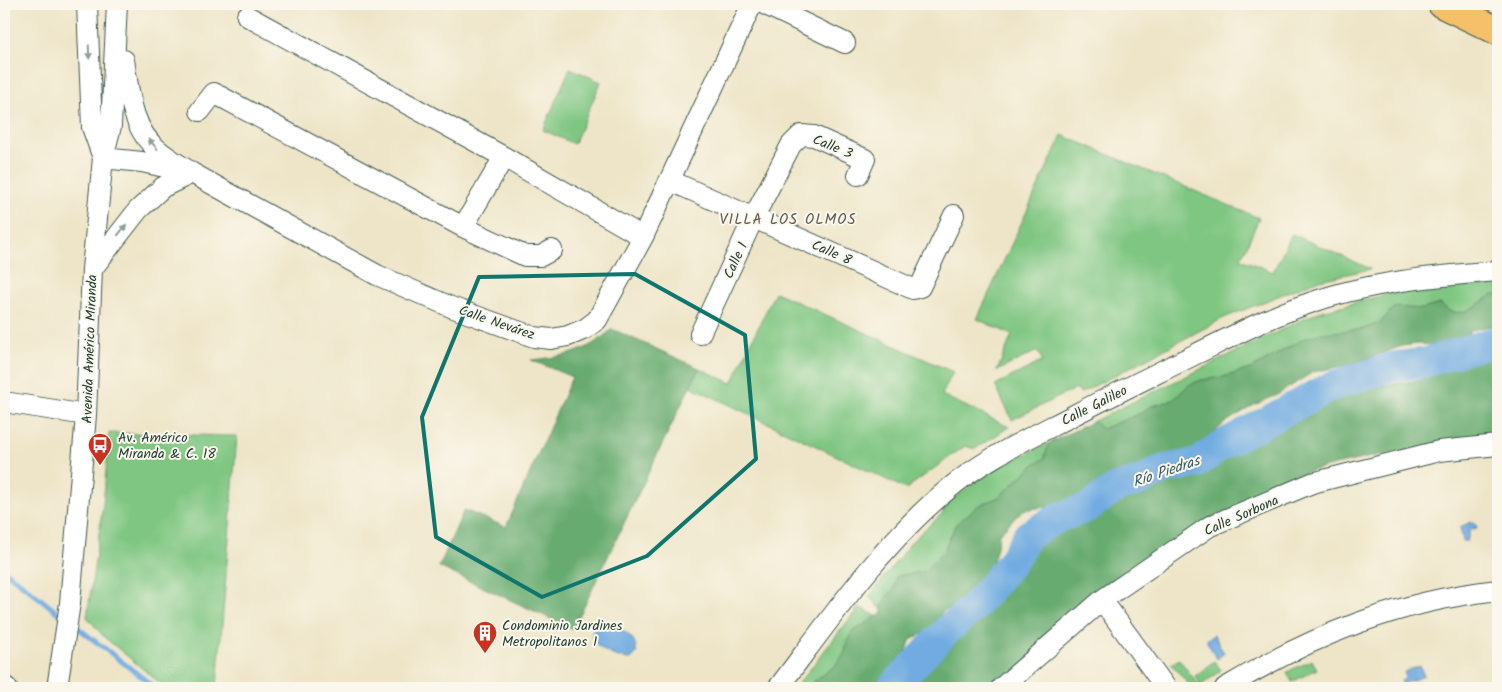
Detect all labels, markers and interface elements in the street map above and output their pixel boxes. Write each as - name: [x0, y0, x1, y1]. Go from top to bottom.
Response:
- one-way arrow: [85, 45, 93, 61]
- street label: Calle 3: [809, 129, 856, 165]
- one-way arrow: [147, 138, 159, 150]
- district label: VILLA LOS OLMOS: [720, 208, 856, 232]
- one-way arrow: [117, 223, 127, 237]
- street label: Calle 8: [808, 234, 856, 272]
- street label: Calle 1: [718, 238, 754, 282]
- street label: Avenida Américo Miranda: [76, 274, 104, 424]
- street label: Calle Nevárez: [456, 300, 538, 346]
- street label: Calle Galileo: [1058, 380, 1131, 432]
- place label: Av. Américo Miranda & C. 18: [118, 427, 216, 465]
- bus stop icon: Av. Américo Miranda & C. 18: [87, 432, 113, 466]
- water label: Río Piedras: [1130, 449, 1205, 495]
- street label: Calle Sorbona: [1200, 490, 1282, 542]
- place label: Condominio Jardines Metropolitanos 1: [502, 615, 623, 653]
- building icon: Condominio Jardines Metropolitanos 1: [472, 620, 498, 654]

